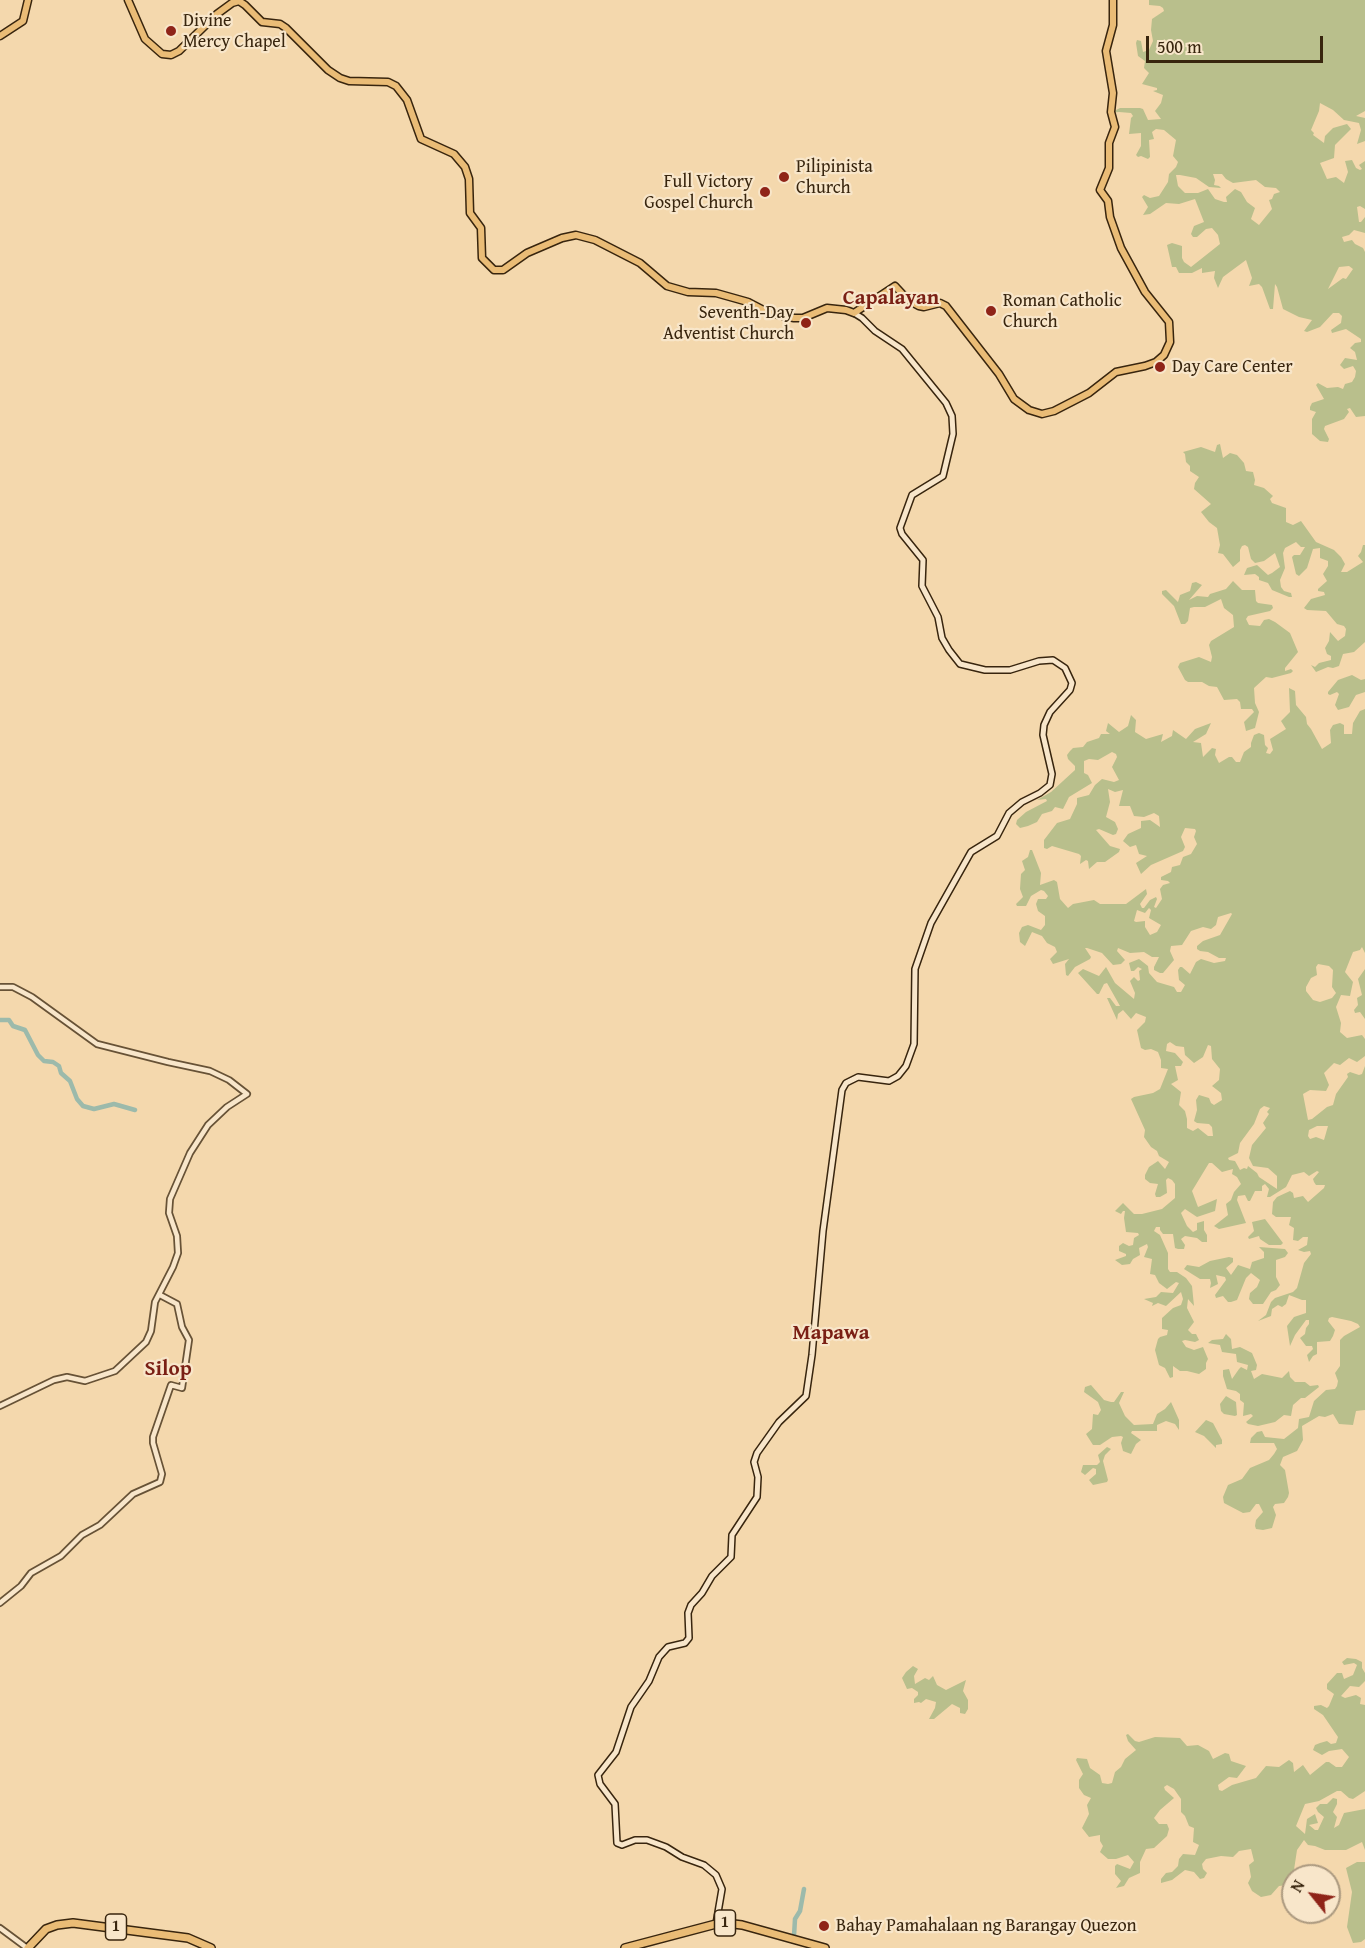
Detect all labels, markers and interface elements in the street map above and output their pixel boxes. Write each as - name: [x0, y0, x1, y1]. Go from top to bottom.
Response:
- place label: Divine Mercy Chapel: [183, 10, 286, 52]
- marker: Divine Mercy Chapel: [164, 24, 178, 38]
- scale bar: [1149, 24, 1326, 62]
- text: 500 m: [1157, 33, 1202, 60]
- place label: Pilipinista Church: [796, 156, 873, 198]
- marker: Pilipinista Church: [777, 170, 791, 184]
- place label: Full Victory Gospel Church: [644, 171, 753, 213]
- marker: Full Victory Gospel Church: [758, 185, 772, 199]
- district label: Capalayan: [843, 286, 939, 312]
- place label: Roman Catholic Church: [1003, 290, 1122, 332]
- place label: Seventh-Day Adventist Church: [663, 302, 794, 344]
- marker: Roman Catholic Church: [984, 304, 998, 318]
- marker: Seventh-Day Adventist Church: [799, 316, 813, 330]
- place label: Day Care Center: [1172, 356, 1293, 378]
- marker: Day Care Center: [1153, 360, 1167, 374]
- district label: Mapawa: [793, 1321, 869, 1347]
- district label: Silop: [144, 1357, 192, 1383]
- north arrow: [1281, 1864, 1341, 1924]
- text: N: [1284, 1875, 1310, 1897]
- road number: 1: [714, 1910, 736, 1936]
- road number: 1: [106, 1914, 126, 1940]
- place label: Bahay Pamahalaan ng Barangay Quezon: [836, 1915, 1137, 1937]
- marker: Bahay Pamahalaan ng Barangay Quezon: [817, 1919, 831, 1933]

